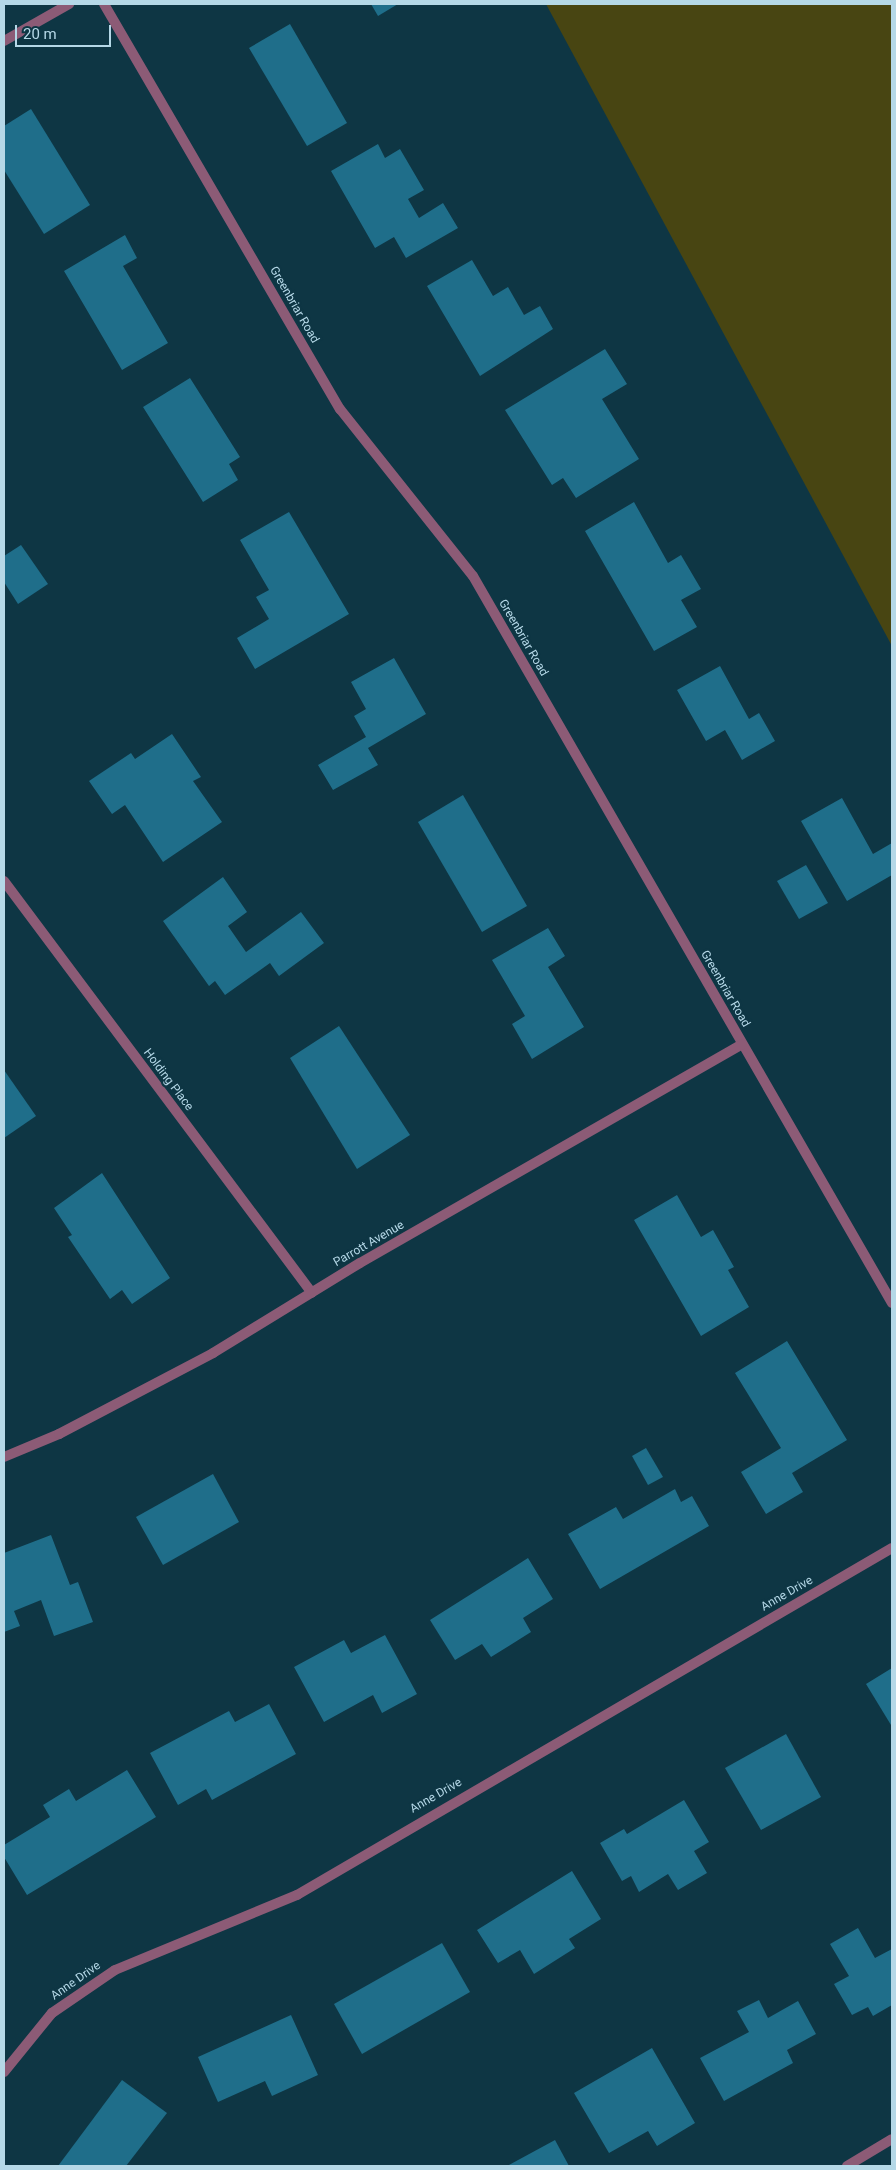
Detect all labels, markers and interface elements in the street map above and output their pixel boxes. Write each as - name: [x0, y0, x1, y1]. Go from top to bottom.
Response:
- scale bar: [18, 15, 114, 47]
- text: 20 m: [23, 25, 57, 43]
- street label: Greenbriar Road: [266, 264, 322, 346]
- street label: Greenbriar Road: [495, 597, 551, 679]
- street label: Greenbriar Road: [697, 948, 753, 1030]
- street label: Holding Place: [140, 1046, 196, 1114]
- street label: Parrott Avenue: [331, 1218, 407, 1270]
- street label: Anne Drive: [759, 1573, 815, 1615]
- street label: Anne Drive: [408, 1775, 464, 1817]
- street label: Anne Drive: [48, 1959, 104, 2003]

